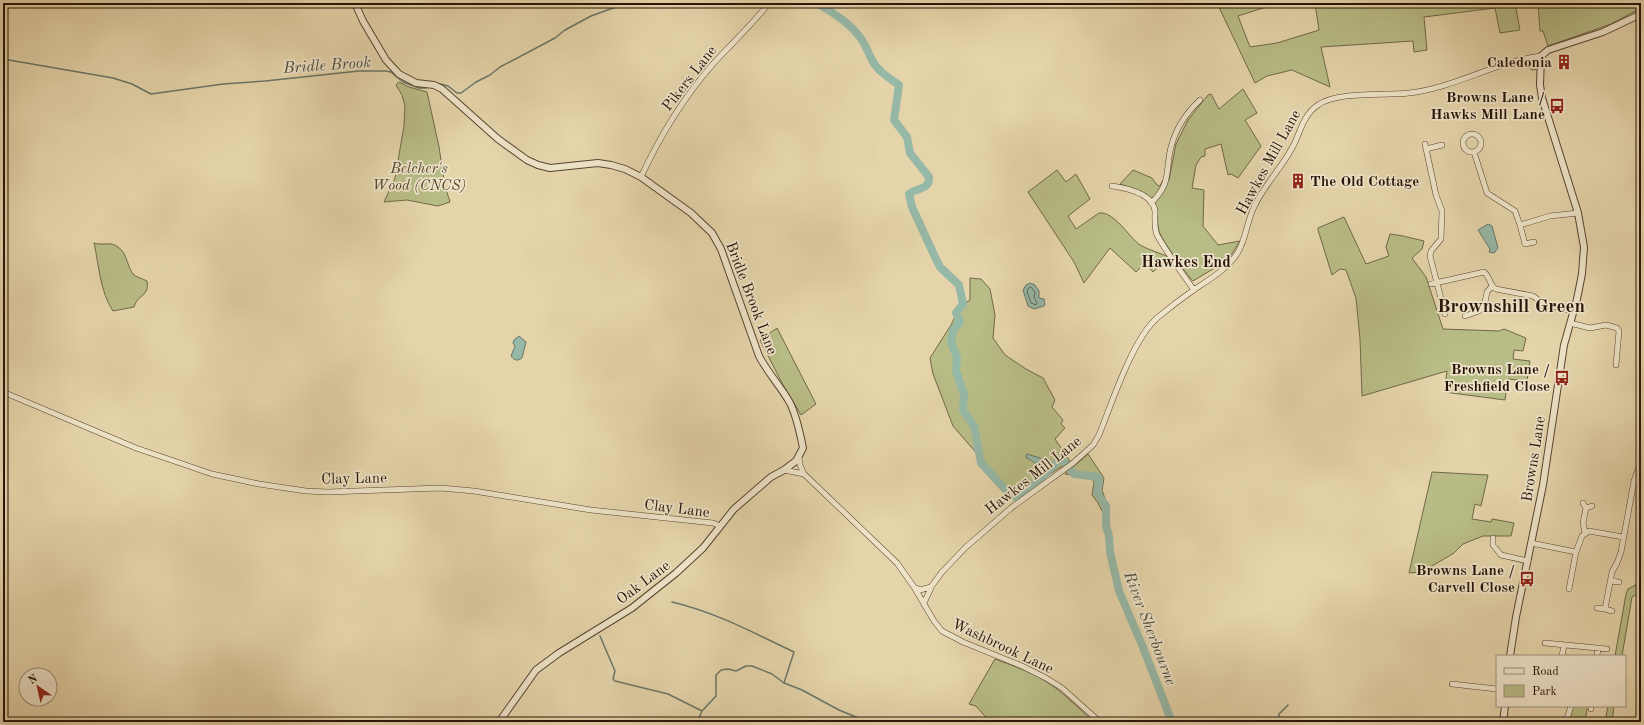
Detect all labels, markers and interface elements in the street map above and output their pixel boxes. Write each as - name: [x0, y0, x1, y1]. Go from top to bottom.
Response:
- street label: Pikers Lane: [660, 43, 720, 114]
- building icon: Caledonia: [1555, 53, 1573, 71]
- water label: Bridle Brook: [282, 55, 372, 77]
- place label: Caledonia: [1487, 56, 1552, 71]
- place label: Browns Lane / Hawks Mill Lane: [1430, 91, 1545, 123]
- bus stop icon: Browns Lane / Hawks Mill Lane: [1548, 97, 1566, 115]
- street label: Hawkes Mill Lane: [1234, 108, 1304, 218]
- park label: Belcher's Wood (CNCS): [372, 162, 466, 194]
- building icon: The Old Cottage: [1289, 172, 1307, 190]
- place label: The Old Cottage: [1310, 175, 1419, 190]
- street label: Bridle Brook Lane: [722, 240, 779, 357]
- district label: Hawkes End: [1141, 255, 1231, 271]
- district label: Brownshill Green: [1437, 298, 1585, 317]
- place label: Browns Lane / Freshfield Close: [1443, 363, 1550, 395]
- bus stop icon: Browns Lane / Freshfield Close: [1553, 369, 1571, 387]
- street label: Browns Lane: [1520, 415, 1549, 503]
- street label: Hawkes Mill Lane: [983, 434, 1085, 518]
- street label: Clay Lane: [321, 471, 387, 488]
- street label: Clay Lane: [643, 498, 711, 521]
- street label: Oak Lane: [614, 558, 673, 608]
- place label: Browns Lane / Carvell Close: [1416, 564, 1515, 596]
- water label: River Sherbourne: [1120, 569, 1178, 688]
- bus stop icon: Browns Lane / Carvell Close: [1518, 570, 1536, 588]
- street label: Washbrook Lane: [949, 617, 1056, 677]
- legend: [1496, 655, 1626, 707]
- text: Road: [1532, 666, 1559, 678]
- north arrow: [18, 667, 58, 707]
- text: N: [27, 673, 40, 687]
- text: Park: [1532, 686, 1557, 698]

